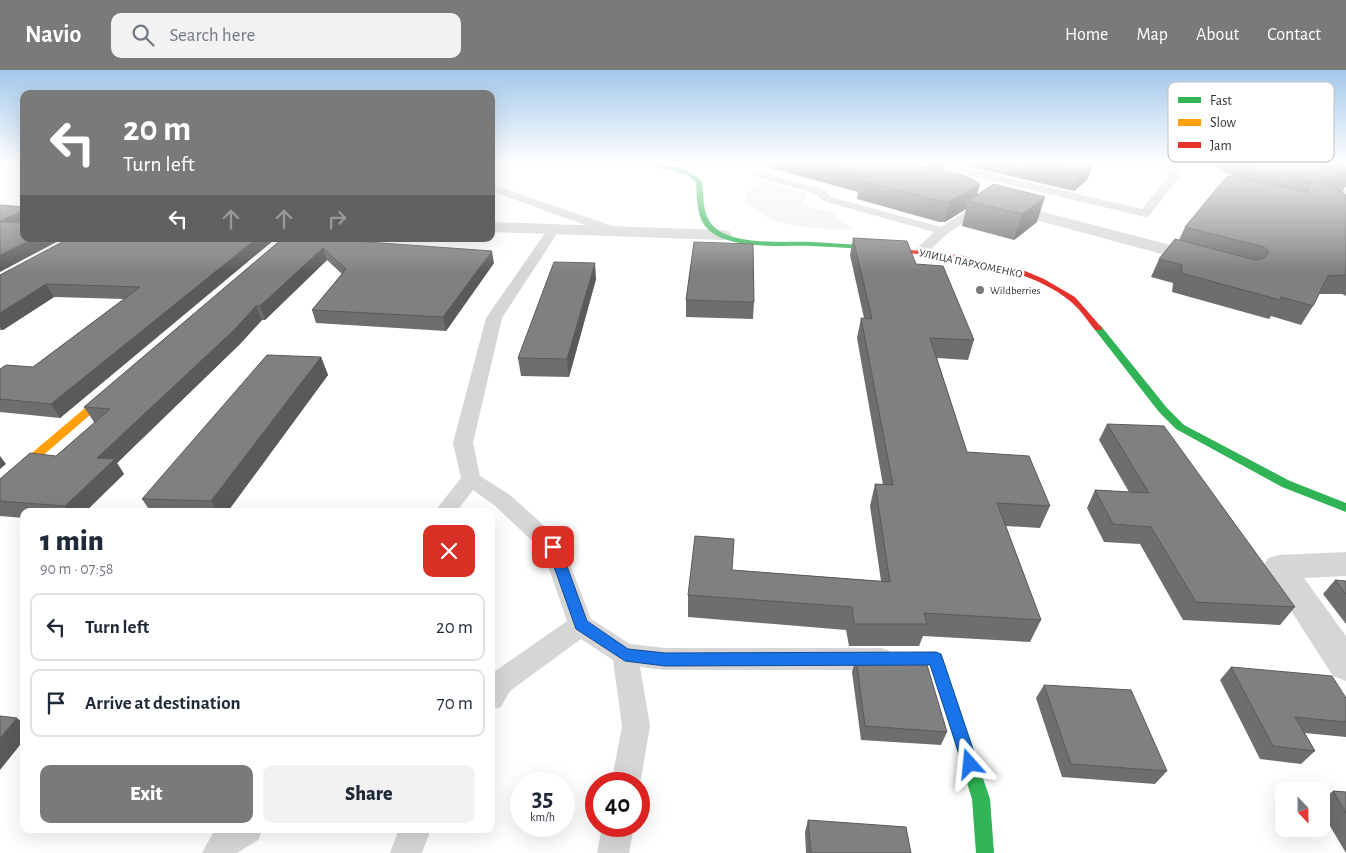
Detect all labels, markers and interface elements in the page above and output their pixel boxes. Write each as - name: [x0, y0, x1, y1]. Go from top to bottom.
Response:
- search box: [111, 13, 461, 58]
- icon: search: [129, 21, 157, 49]
- text: Navio: [25, 23, 81, 47]
- text: Search here: [169, 26, 255, 45]
- text: Home: [1065, 26, 1108, 44]
- text: Map: [1136, 26, 1168, 44]
- text: About: [1196, 26, 1239, 44]
- text: Contact: [1267, 26, 1321, 44]
- legend: [1168, 82, 1334, 162]
- text: Fast: [1210, 94, 1232, 108]
- icon: left: [40, 110, 105, 175]
- text: 20 m: [123, 112, 191, 147]
- text: Slow: [1210, 116, 1237, 130]
- text: Jam: [1210, 139, 1232, 153]
- text: Turn left: [123, 153, 195, 175]
- icon: left: [164, 205, 192, 233]
- icon: ahead: [217, 205, 245, 233]
- icon: ahead: [270, 205, 298, 233]
- icon: right: [323, 205, 351, 233]
- street label: УЛИЦА ПАРХОМЕНКО: [918, 247, 1024, 280]
- marker: Wildberries: [974, 284, 986, 296]
- place label: Wildberries: [990, 285, 1041, 296]
- button: close: [423, 525, 475, 577]
- text: 1 min: [40, 526, 104, 556]
- pin: [532, 526, 574, 568]
- icon: arrive: [539, 533, 567, 561]
- text: 90 m · 07:58: [40, 561, 113, 577]
- icon: left: [42, 613, 70, 641]
- text: Turn left: [85, 618, 149, 637]
- text: 20 m: [436, 618, 473, 637]
- icon: arrive: [42, 689, 70, 717]
- text: Arrive at destination: [85, 694, 241, 713]
- text: 70 m: [437, 694, 473, 713]
- position arrow: [943, 737, 995, 789]
- button: Exit: [40, 765, 253, 823]
- button: Share: [263, 765, 475, 823]
- speed limit sign: 40: [585, 772, 650, 837]
- north arrow: [1275, 782, 1330, 838]
- map controls: [1275, 782, 1330, 837]
- text: 35: [532, 786, 553, 811]
- text: km/h: [530, 811, 555, 823]

